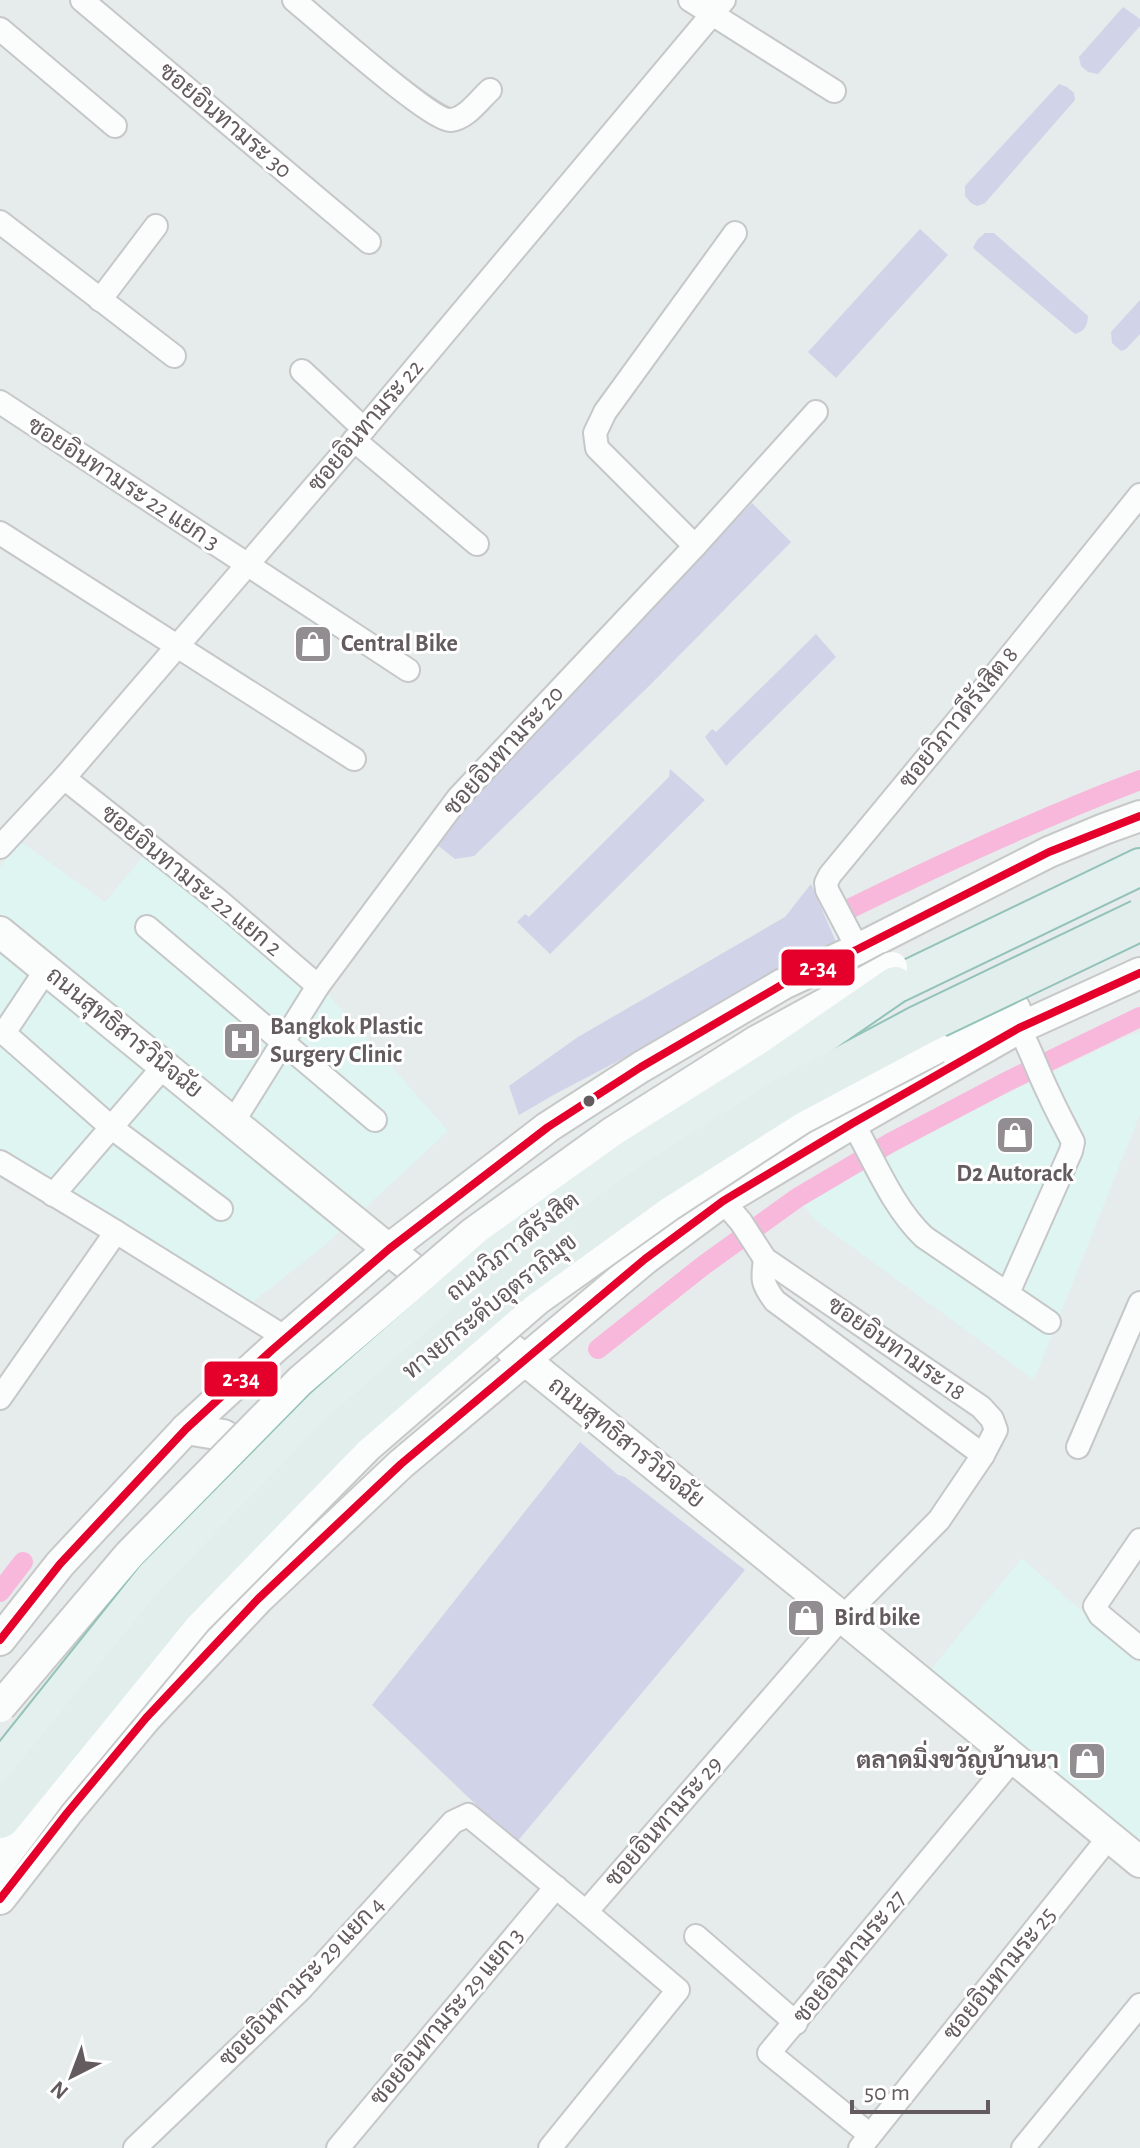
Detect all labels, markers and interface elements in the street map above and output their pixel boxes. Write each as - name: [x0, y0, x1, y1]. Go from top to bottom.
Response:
- street label: ซอยอินทามระ 30: [154, 56, 298, 183]
- street label: ซอยอินทามระ 22: [302, 353, 428, 497]
- street label: ซอยอินทามระ 22 แยก 3: [23, 411, 225, 555]
- shop icon: Central Bike: [292, 623, 334, 665]
- place label: Central Bike: [341, 632, 458, 656]
- street label: ซอยวิภาวดีรังสิต 8: [892, 640, 1023, 793]
- street label: ซอยอินทามระ 20: [437, 679, 568, 821]
- street label: ซอยอินทามระ 22 แยก 2: [96, 799, 288, 961]
- line badge: 2-34: [780, 948, 856, 987]
- text: 2-34: [799, 957, 837, 979]
- street label: ถนนสุทธิสารวินิจฉัย: [40, 961, 208, 1105]
- place label: Bangkok Plastic Surgery Clinic: [270, 1015, 423, 1067]
- hospital icon: Bangkok Plastic Surgery Clinic: [221, 1020, 263, 1062]
- unlabelled marker: [581, 1093, 597, 1109]
- shop icon: D2 Autorack: [994, 1114, 1036, 1156]
- place label: D2 Autorack: [956, 1162, 1074, 1186]
- street label: ถนนวิภาวดีรังสิต: [440, 1185, 584, 1306]
- street label: ทางยกระดับอุตราภิมุข: [397, 1227, 583, 1387]
- street label: ซอยอินทามระ 18: [823, 1290, 971, 1405]
- line badge: 2-34: [203, 1360, 279, 1398]
- text: 2-34: [222, 1368, 260, 1390]
- street label: ถนนสุทธิสารวินิจฉัย: [542, 1371, 710, 1515]
- shop icon: Bird bike: [785, 1597, 827, 1639]
- place label: Bird bike: [834, 1606, 920, 1630]
- place label: ตลาดมิ่งขวัญบ้านนา: [856, 1740, 1059, 1775]
- shop icon: ตลาดมิ่งขวัญบ้านนา: [1066, 1740, 1108, 1782]
- street label: ซอยอินทามระ 29: [599, 1750, 727, 1892]
- street label: ซอยอินทามระ 27: [787, 1884, 911, 2028]
- street label: ซอยอินทามระ 29 แยก 4: [213, 1890, 389, 2071]
- street label: ซอยอินทามระ 25: [937, 1901, 1061, 2045]
- street label: ซอยอินทามระ 29 แยก 3: [364, 1922, 528, 2110]
- north arrow: [32, 2036, 112, 2116]
- scale bar: [852, 2064, 988, 2114]
- text: N: [46, 2077, 72, 2103]
- text: 50 m: [864, 2081, 910, 2105]

